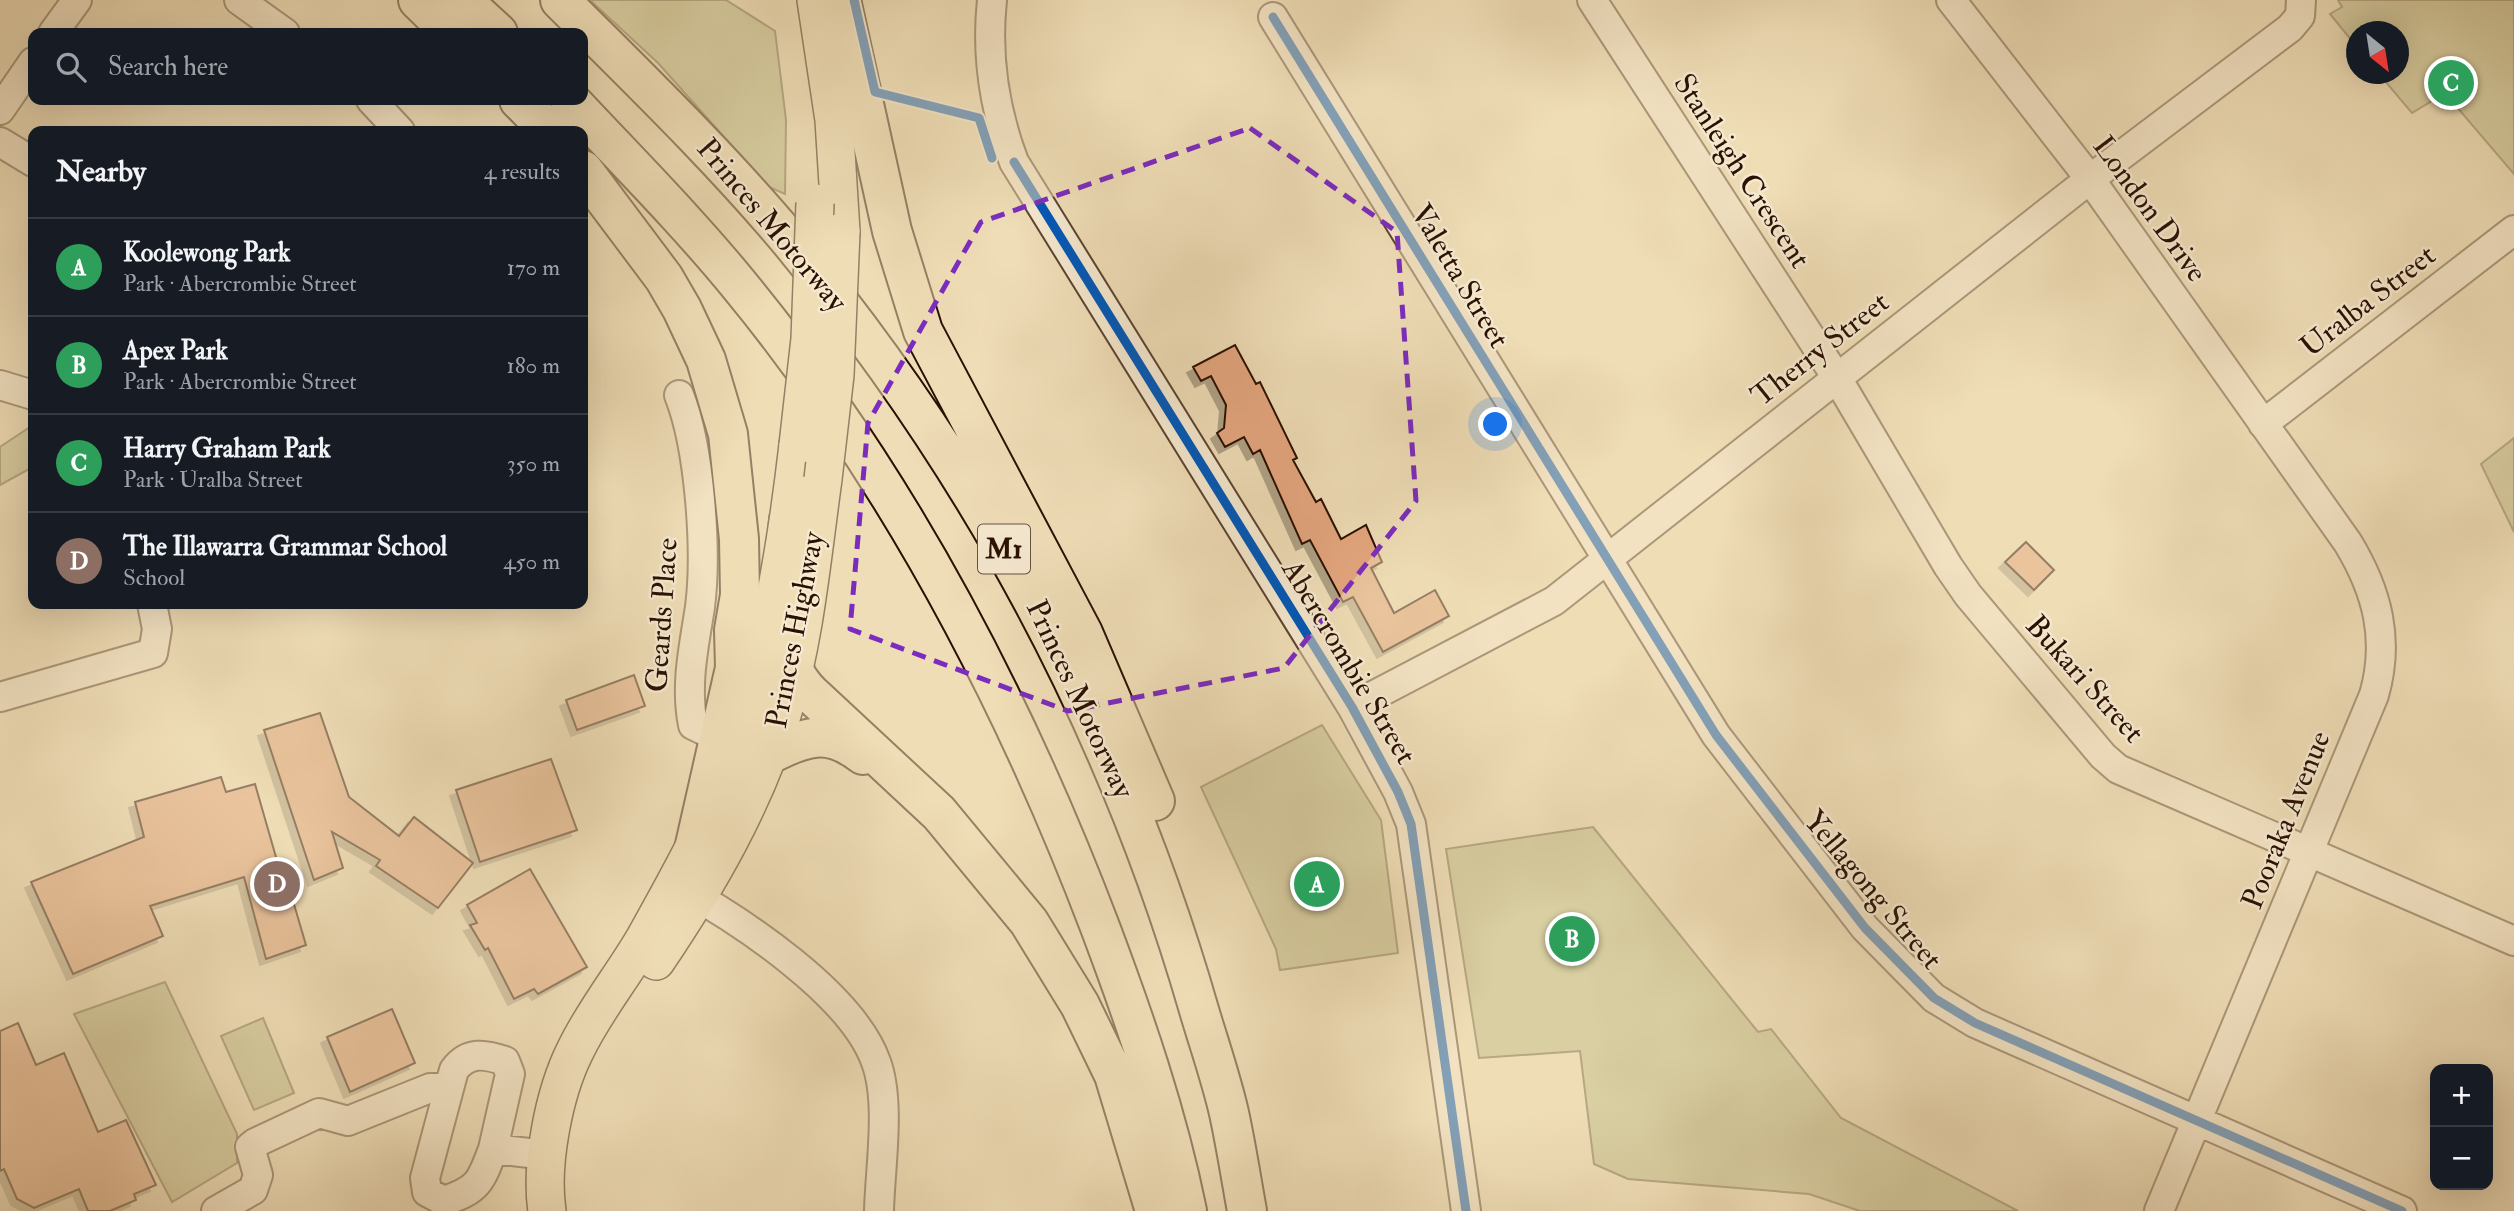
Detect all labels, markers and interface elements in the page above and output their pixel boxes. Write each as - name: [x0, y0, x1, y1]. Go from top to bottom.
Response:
- north arrow: [2346, 21, 2409, 84]
- search box: [28, 28, 588, 105]
- icon: search: [52, 48, 90, 86]
- text: Search here: [108, 51, 228, 83]
- pin: C: [2428, 57, 2474, 109]
- street label: Stanleigh Crescent: [1665, 67, 1819, 275]
- street label: London Drive: [2085, 129, 2215, 289]
- street label: Princes Motorway: [689, 131, 856, 320]
- text: Nearby: [56, 153, 146, 190]
- text: 4 results: [484, 157, 560, 186]
- street label: Valetta Street: [1403, 197, 1518, 355]
- text: Koolewong Park: [123, 237, 290, 269]
- street label: Uralba Street: [2293, 237, 2443, 365]
- text: A: [72, 253, 86, 282]
- text: 170 m: [507, 253, 560, 282]
- text: Park · Abercrombie Street: [123, 269, 357, 298]
- street label: Therry Street: [1744, 284, 1897, 414]
- text: Apex Park: [123, 335, 228, 367]
- text: B: [71, 351, 87, 380]
- text: 180 m: [507, 351, 560, 380]
- text: Park · Abercrombie Street: [123, 367, 357, 396]
- your location: [1478, 407, 1512, 441]
- text: Harry Graham Park: [123, 433, 331, 465]
- text: C: [71, 449, 87, 478]
- text: 350 m: [507, 449, 560, 478]
- text: Park · Uralba Street: [123, 465, 303, 494]
- road number: M1: [978, 524, 1030, 574]
- street label: Princes Highway: [758, 528, 832, 731]
- text: The Illawarra Grammar School: [123, 531, 447, 563]
- street label: Geards Place: [638, 537, 686, 693]
- text: D: [70, 547, 88, 576]
- text: 450 m: [503, 547, 560, 576]
- street label: Abercrombie Street: [1273, 552, 1425, 771]
- text: School: [123, 563, 185, 592]
- street label: Princes Motorway: [1018, 594, 1142, 805]
- street label: Bukari Street: [2018, 607, 2152, 751]
- street label: Pooraka Avenue: [2234, 726, 2338, 914]
- street label: Yellagong Street: [1796, 803, 1950, 977]
- pin: D: [254, 858, 300, 910]
- pin: A: [1294, 858, 1340, 910]
- pin: B: [1549, 913, 1595, 965]
- map controls: [2430, 1064, 2493, 1190]
- button: +: [2430, 1064, 2493, 1127]
- button: −: [2430, 1127, 2493, 1190]

